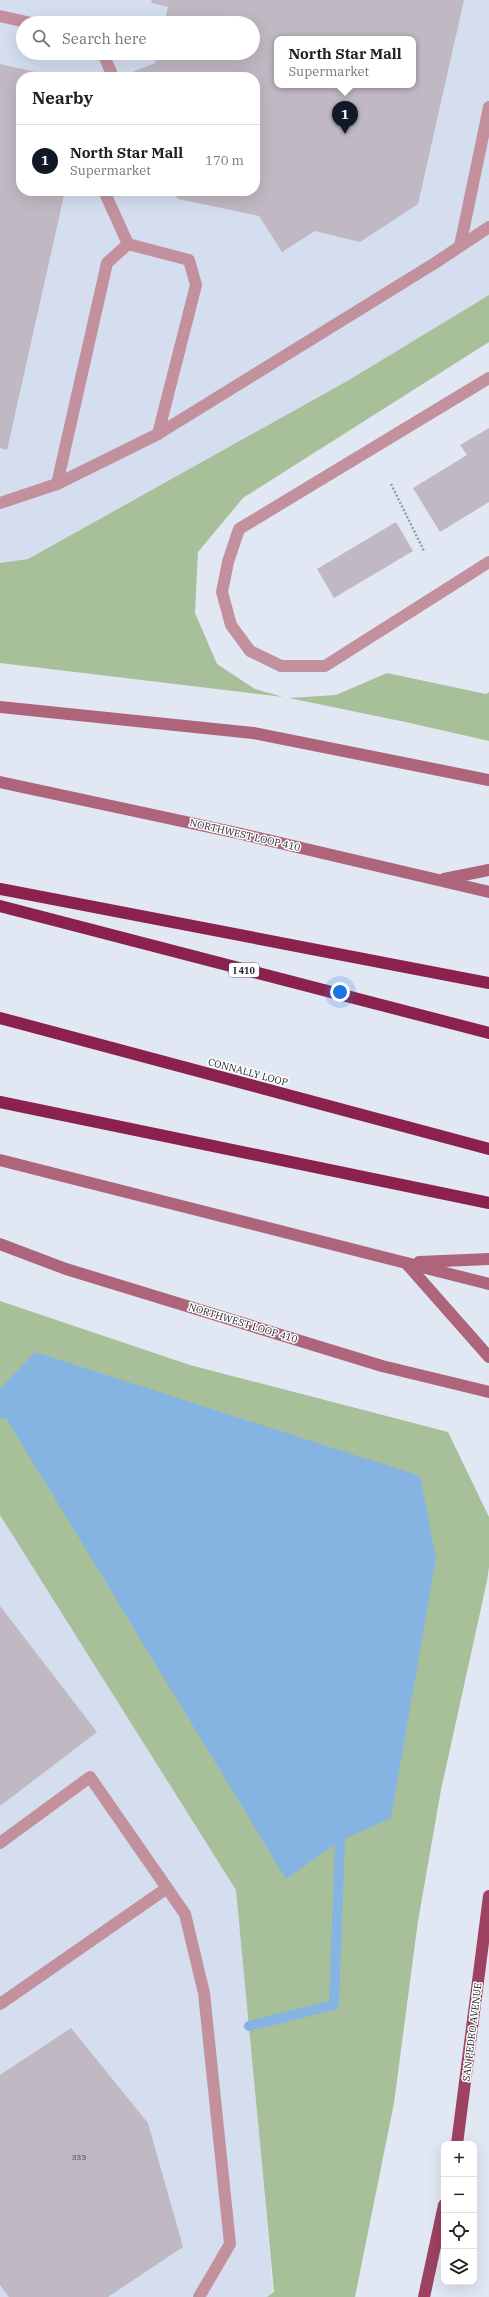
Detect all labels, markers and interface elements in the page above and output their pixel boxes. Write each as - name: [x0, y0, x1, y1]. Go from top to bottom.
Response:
- search box: [16, 16, 260, 60]
- icon: search: [30, 27, 52, 49]
- text: Search here: [62, 29, 147, 48]
- popup: [274, 36, 416, 88]
- text: North Star Mall: [288, 44, 402, 63]
- text: Supermarket: [288, 63, 369, 80]
- text: Nearby: [32, 87, 93, 109]
- pin: 1: [332, 101, 358, 134]
- text: North Star Mall: [70, 143, 183, 162]
- text: 1: [41, 152, 49, 169]
- text: 170 m: [205, 152, 244, 169]
- text: Supermarket: [70, 162, 151, 179]
- street label: NORTHWEST LOOP 410: [188, 816, 302, 854]
- road number: I 410: [229, 963, 259, 977]
- your location: [330, 982, 350, 1002]
- street label: CONNALLY LOOP: [207, 1055, 289, 1089]
- street label: NORTHWEST LOOP 410: [187, 1300, 299, 1346]
- street label: SAN PEDRO AVENUE: [459, 1982, 485, 2082]
- map controls: [441, 2141, 477, 2285]
- button: +: [441, 2141, 477, 2177]
- house number: 333: [72, 2152, 86, 2162]
- button: −: [441, 2177, 477, 2213]
- button: locate: [441, 2213, 477, 2249]
- button: layers: [441, 2249, 477, 2285]

